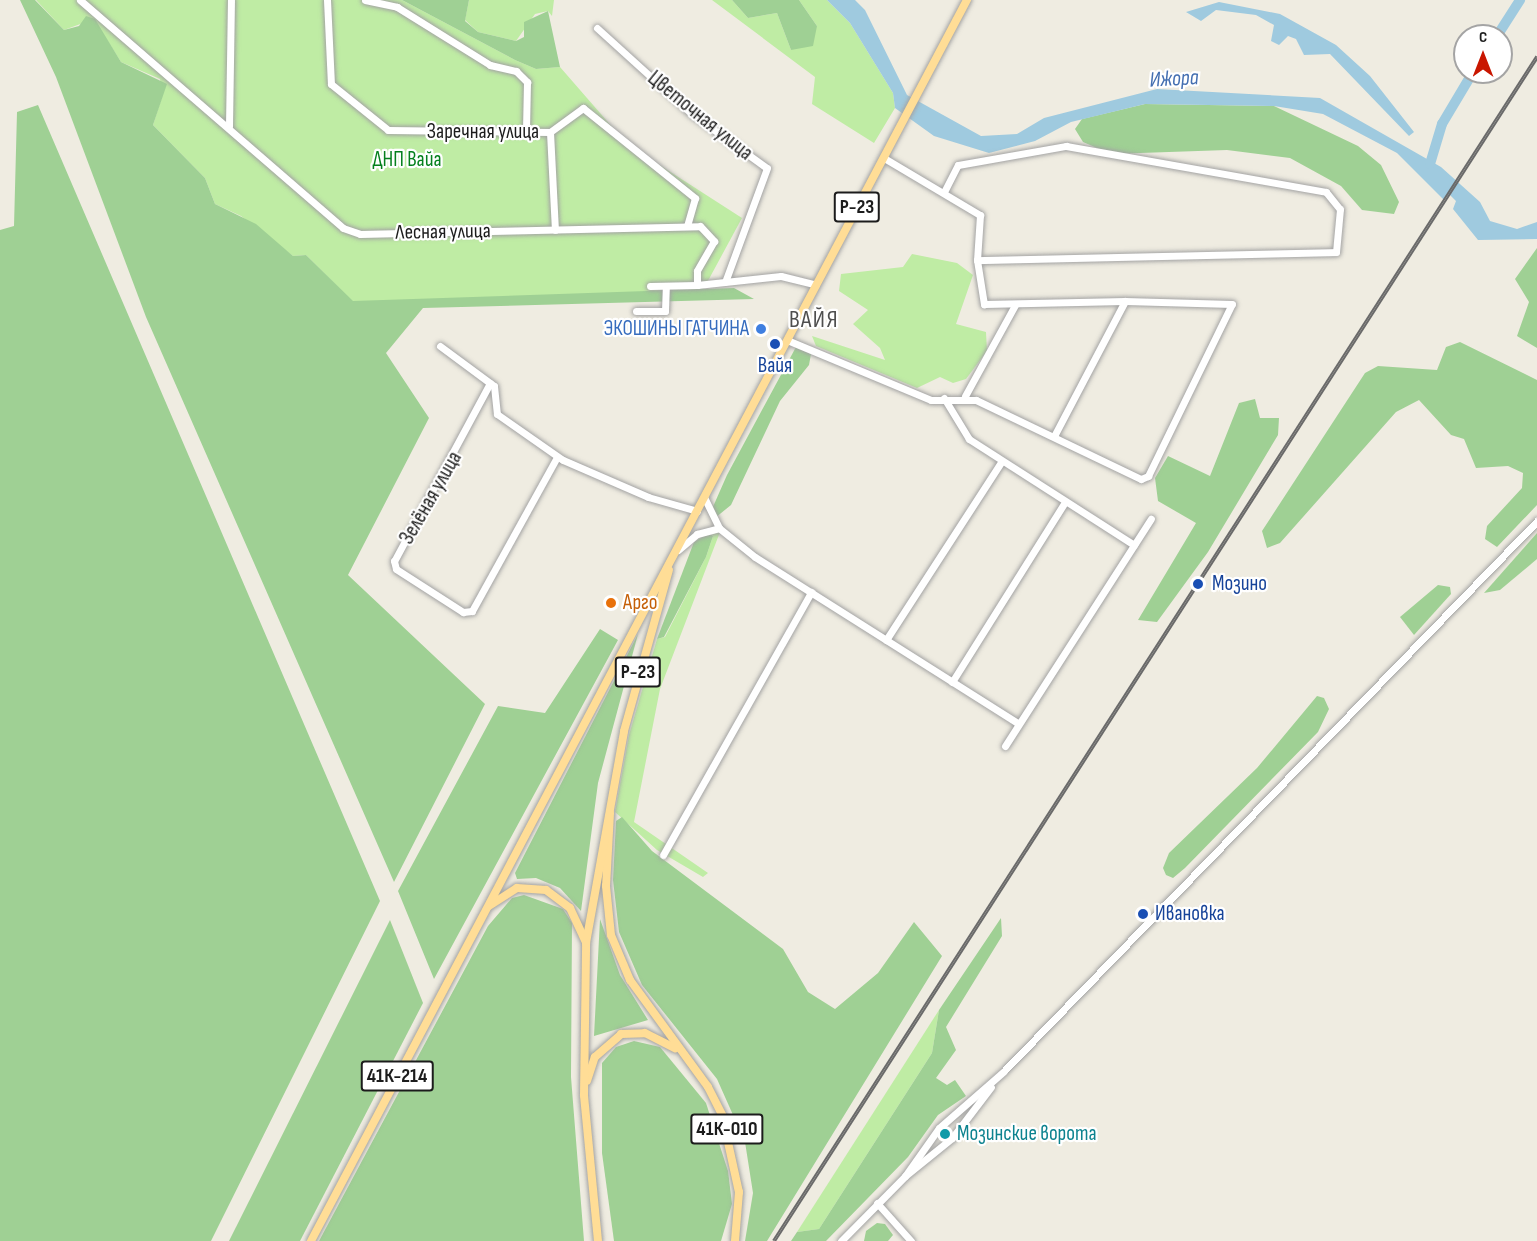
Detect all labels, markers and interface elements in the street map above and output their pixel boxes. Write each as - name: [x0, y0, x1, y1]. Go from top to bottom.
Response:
- north arrow: [1453, 24, 1513, 84]
- text: С: [1479, 28, 1487, 47]
- water label: Ижора: [1149, 65, 1199, 93]
- street label: Цветочная улица: [642, 66, 758, 166]
- street label: Заречная улица: [427, 119, 539, 145]
- park label: ДНП Вайа: [372, 147, 442, 173]
- road number: Р-23: [833, 190, 881, 224]
- street label: Лесная улица: [395, 219, 491, 245]
- district label: ВАЙЯ: [789, 306, 839, 334]
- place label: ЭКОШИНЫ ГАТЧИНА: [604, 316, 749, 342]
- marker: ЭКОШИНЫ ГАТЧИНА: [754, 322, 768, 336]
- marker: Вайя: [768, 337, 782, 351]
- place label: Вайя: [758, 353, 792, 379]
- street label: Зелёная улица: [394, 447, 468, 549]
- place label: Мозино: [1212, 571, 1267, 597]
- marker: Мозино: [1189, 575, 1207, 593]
- place label: Арго: [623, 590, 658, 616]
- marker: Арго: [604, 596, 618, 610]
- road number: Р-23: [614, 655, 662, 689]
- place label: Ивановка: [1155, 901, 1225, 927]
- marker: Ивановка: [1136, 907, 1150, 921]
- road number: 41К-214: [360, 1059, 434, 1093]
- road number: 41К-010: [690, 1112, 764, 1146]
- place label: Мозинские ворота: [957, 1121, 1097, 1147]
- marker: Мозинские ворота: [938, 1127, 952, 1141]

